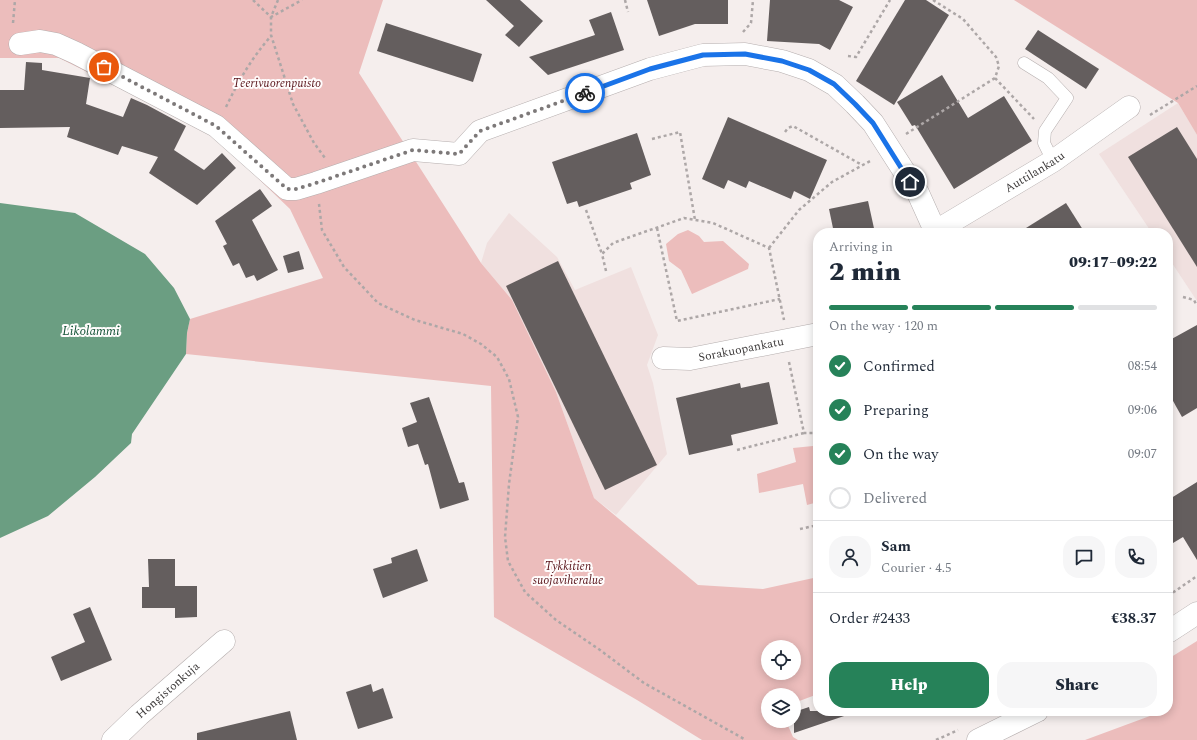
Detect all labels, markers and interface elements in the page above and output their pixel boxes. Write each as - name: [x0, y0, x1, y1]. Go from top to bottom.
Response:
- pin: [87, 50, 121, 84]
- icon: bag: [93, 56, 115, 78]
- courier: [565, 73, 605, 113]
- park label: Teerivuorenpuisto: [233, 74, 321, 93]
- icon: bike: [574, 82, 596, 104]
- street label: Auttilankatu: [1001, 146, 1069, 198]
- pin: [893, 165, 927, 199]
- icon: home: [899, 171, 921, 193]
- text: Arriving in: [829, 237, 893, 257]
- text: 09:17–09:22: [1069, 251, 1157, 274]
- text: 2 min: [829, 252, 901, 292]
- text: On the way · 120 m: [829, 316, 938, 336]
- water label: Likolammi: [62, 321, 120, 341]
- street label: Sorakuopankatu: [697, 332, 786, 367]
- icon: check: [829, 355, 851, 377]
- text: Confirmed: [863, 355, 935, 378]
- text: 08:54: [1128, 356, 1157, 376]
- icon: check: [829, 399, 851, 421]
- text: Preparing: [863, 399, 929, 422]
- text: 09:06: [1128, 400, 1157, 420]
- icon: check: [829, 443, 851, 465]
- text: On the way: [863, 443, 938, 466]
- text: 09:07: [1128, 444, 1157, 464]
- text: Delivered: [863, 487, 927, 510]
- text: Sam: [881, 535, 911, 558]
- button: person: [829, 536, 871, 578]
- button: chat: [1063, 536, 1105, 578]
- button: phone: [1115, 536, 1157, 578]
- park label: Tykkitien suojaviheralue: [533, 557, 603, 590]
- text: Courier · 4.5: [881, 558, 951, 578]
- text: Order #2433: [829, 607, 910, 630]
- text: €38.37: [1111, 607, 1157, 630]
- map controls: [761, 640, 801, 728]
- button: locate: [761, 640, 801, 680]
- street label: Hongistonkuja: [132, 657, 204, 724]
- button: Help: [829, 662, 989, 708]
- button: Share: [997, 662, 1157, 708]
- button: layers: [761, 688, 801, 728]

